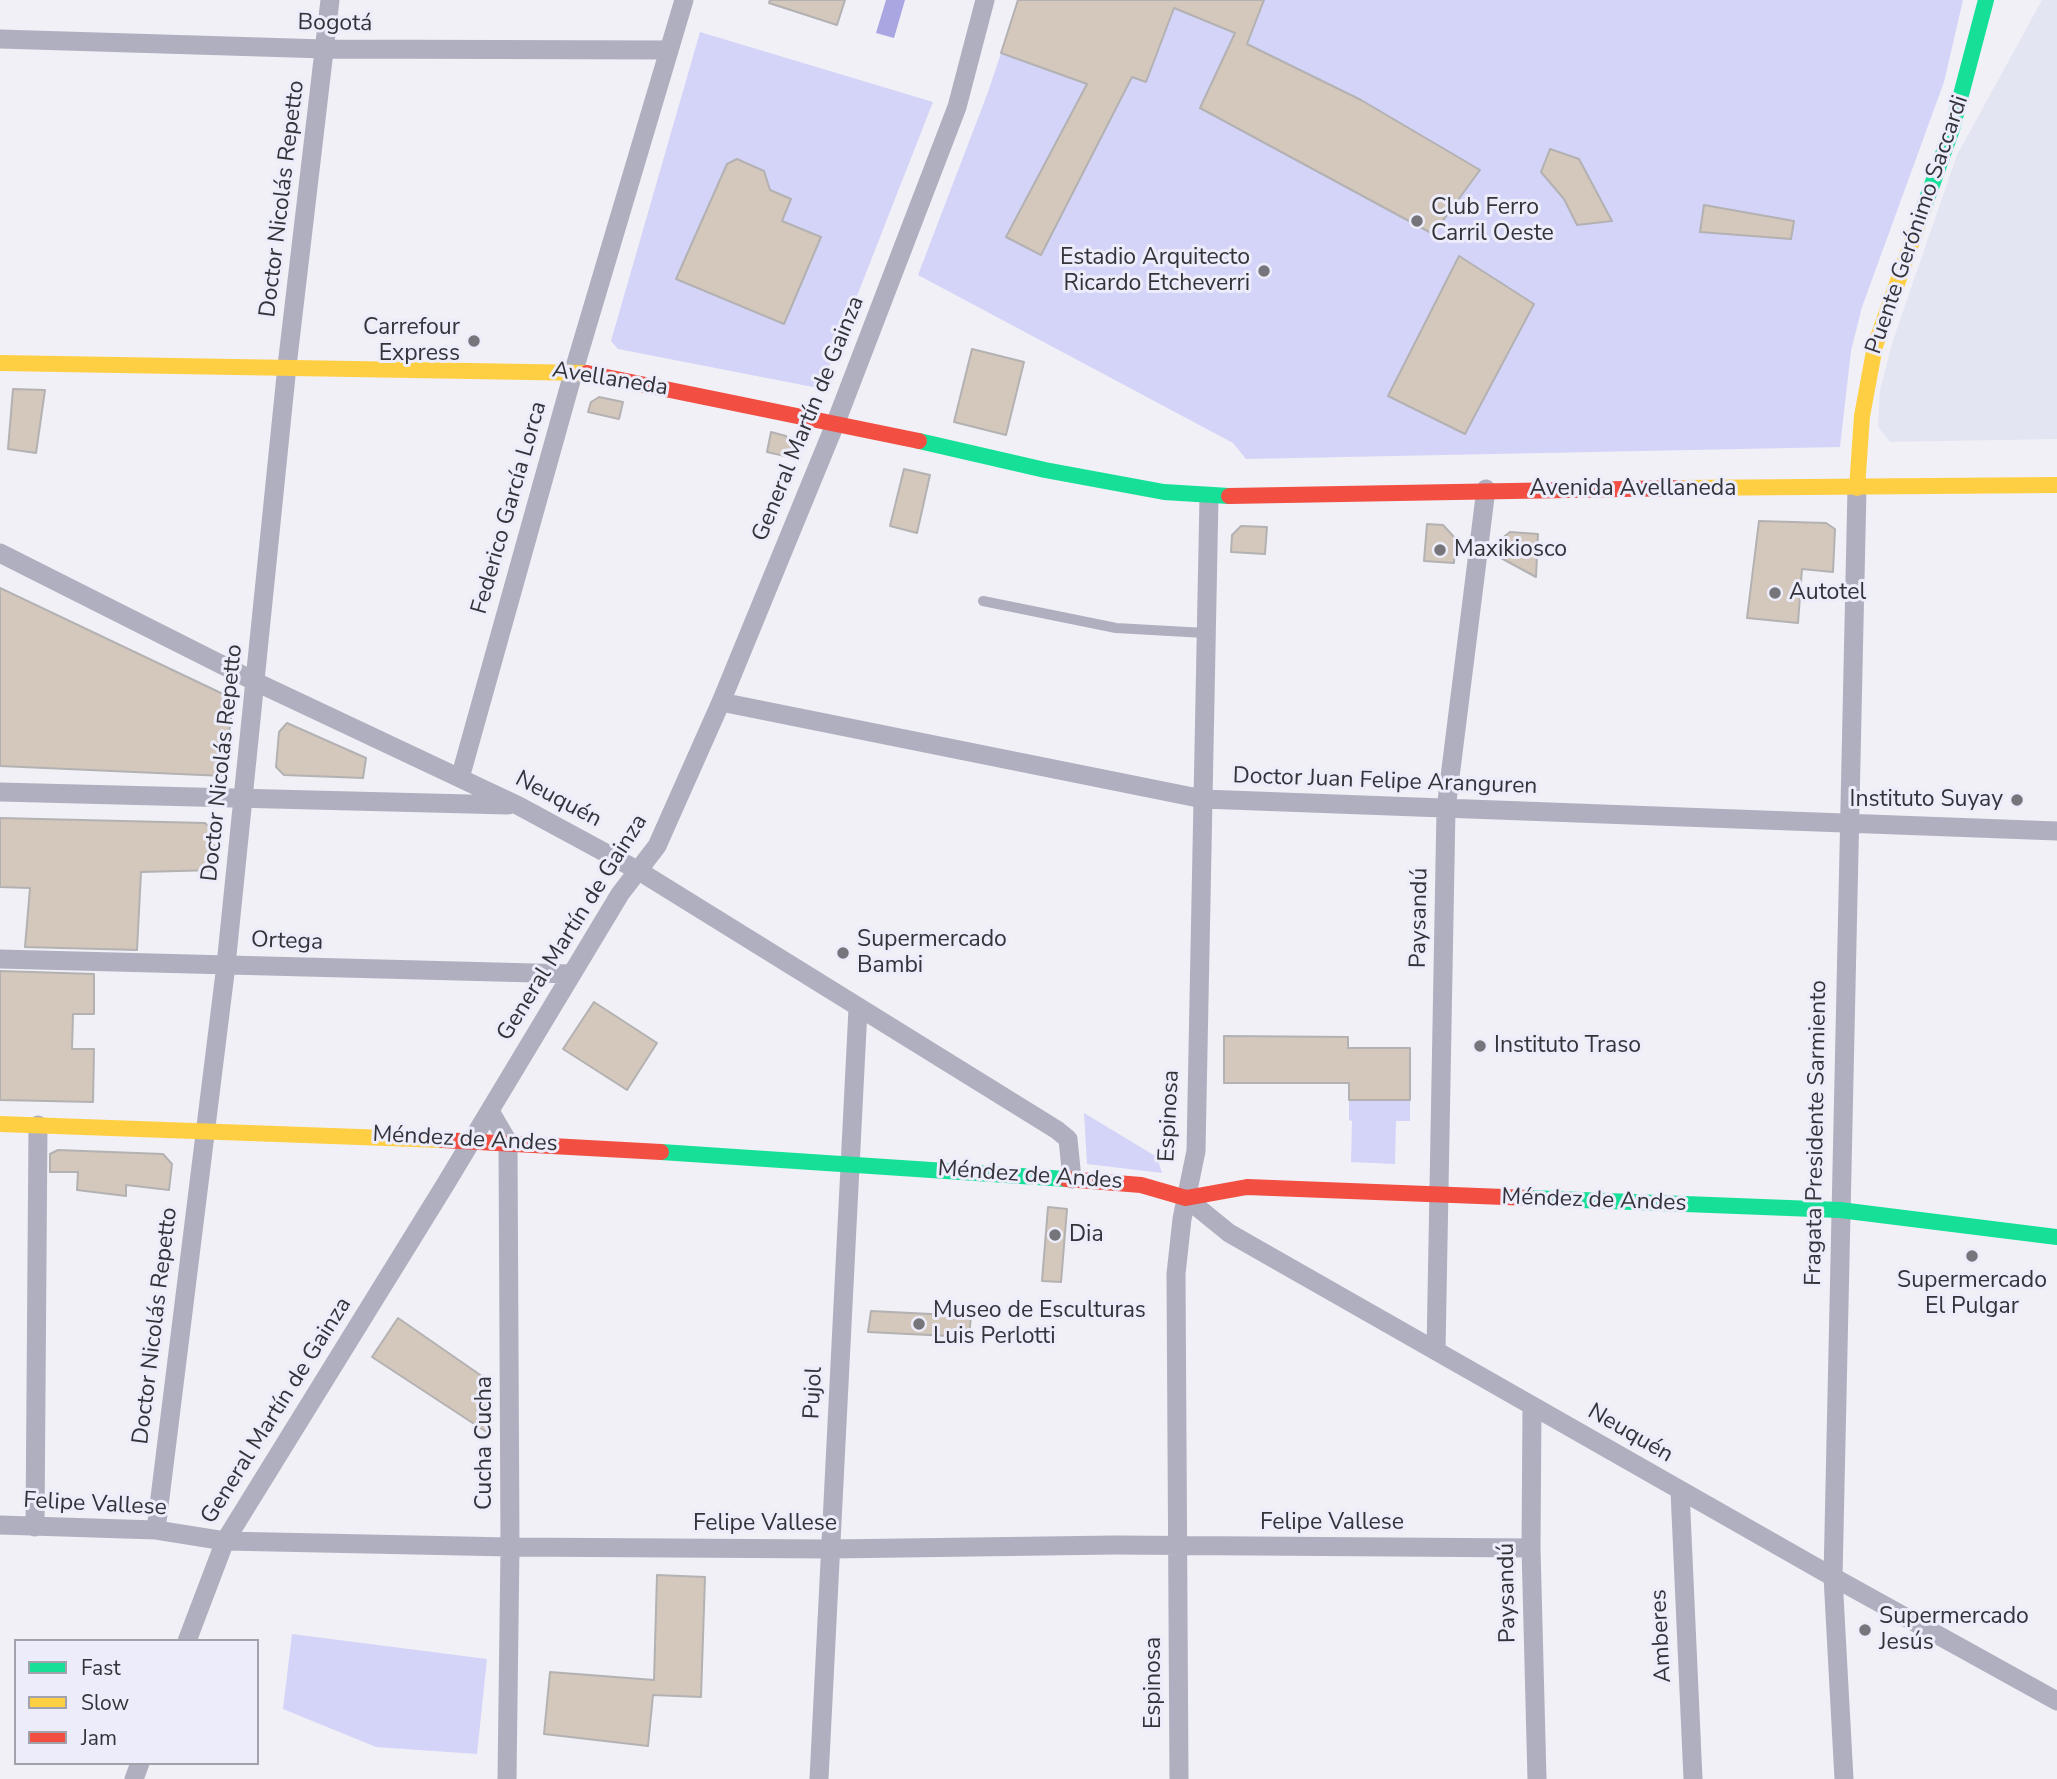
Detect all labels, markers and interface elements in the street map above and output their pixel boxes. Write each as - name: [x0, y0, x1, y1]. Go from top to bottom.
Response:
- street label: Bogotá: [297, 10, 373, 38]
- street label: Doctor Nicolás Repetto: [255, 79, 311, 319]
- street label: Puente Gerónimo Saccardi: [1861, 92, 1975, 358]
- place label: Club Ferro Carril Oeste: [1431, 194, 1554, 248]
- marker: Club Ferro Carril Oeste: [1409, 213, 1425, 229]
- place label: Estadio Arquitecto Ricardo Etcheverri: [1060, 244, 1250, 298]
- marker: Estadio Arquitecto Ricardo Etcheverri: [1256, 263, 1272, 279]
- street label: General Martín de Gainza: [747, 292, 871, 546]
- place label: Carrefour Express: [363, 314, 460, 368]
- marker: Carrefour Express: [466, 333, 482, 349]
- street label: Avellaneda: [550, 357, 670, 403]
- street label: Federico García Lorca: [466, 399, 554, 617]
- street label: Avenida Avellaneda: [1530, 475, 1736, 503]
- place label: Maxikiosco: [1454, 536, 1567, 564]
- marker: Maxikiosco: [1432, 542, 1448, 558]
- place label: Autotel: [1789, 579, 1866, 607]
- marker: Autotel: [1767, 585, 1783, 601]
- street label: Doctor Nicolás Repetto: [197, 643, 249, 883]
- street label: Doctor Juan Felipe Aranguren: [1232, 763, 1538, 801]
- street label: Neuquén: [510, 766, 606, 834]
- place label: Instituto Suyay: [1850, 786, 2003, 814]
- marker: Instituto Suyay: [2009, 792, 2025, 808]
- street label: General Martín de Gainza: [492, 810, 654, 1046]
- street label: Paysandú: [1405, 868, 1435, 968]
- place label: Supermercado Bambi: [857, 926, 1007, 980]
- street label: Ortega: [250, 927, 324, 957]
- marker: Supermercado Bambi: [835, 945, 851, 961]
- street label: Fragata Presidente Sarmiento: [1801, 980, 1833, 1286]
- place label: Instituto Traso: [1494, 1032, 1641, 1060]
- marker: Instituto Traso: [1472, 1038, 1488, 1054]
- street label: Espinosa: [1154, 1069, 1186, 1163]
- street label: Méndez de Andes: [372, 1121, 558, 1159]
- street label: Méndez de Andes: [937, 1156, 1123, 1196]
- street label: Méndez de Andes: [1501, 1184, 1687, 1218]
- street label: Doctor Nicolás Repetto: [128, 1206, 184, 1446]
- place label: Dia: [1069, 1221, 1104, 1249]
- marker: Dia: [1047, 1227, 1063, 1243]
- marker: Supermercado El Pulgar: [1964, 1248, 1980, 1264]
- place label: Supermercado El Pulgar: [1897, 1267, 2047, 1321]
- street label: General Martín de Gainza: [196, 1293, 358, 1529]
- place label: Museo de Esculturas Luis Perlotti: [933, 1297, 1146, 1351]
- marker: Museo de Esculturas Luis Perlotti: [911, 1316, 927, 1332]
- street label: Pujol: [799, 1366, 829, 1420]
- street label: Cucha Cucha: [471, 1376, 499, 1510]
- street label: Neuquén: [1582, 1399, 1678, 1469]
- street label: Felipe Vallese: [22, 1487, 168, 1523]
- street label: Felipe Vallese: [1260, 1509, 1404, 1537]
- street label: Felipe Vallese: [693, 1510, 837, 1538]
- street label: Paysandú: [1493, 1543, 1523, 1643]
- street label: Amberes: [1646, 1589, 1678, 1683]
- place label: Supermercado Jesús: [1879, 1603, 2029, 1657]
- marker: Supermercado Jesús: [1857, 1622, 1873, 1638]
- street label: Espinosa: [1140, 1637, 1168, 1729]
- legend: [14, 1639, 259, 1765]
- text: Fast: [81, 1654, 121, 1682]
- text: Slow: [81, 1689, 129, 1717]
- text: Jam: [81, 1724, 117, 1752]

